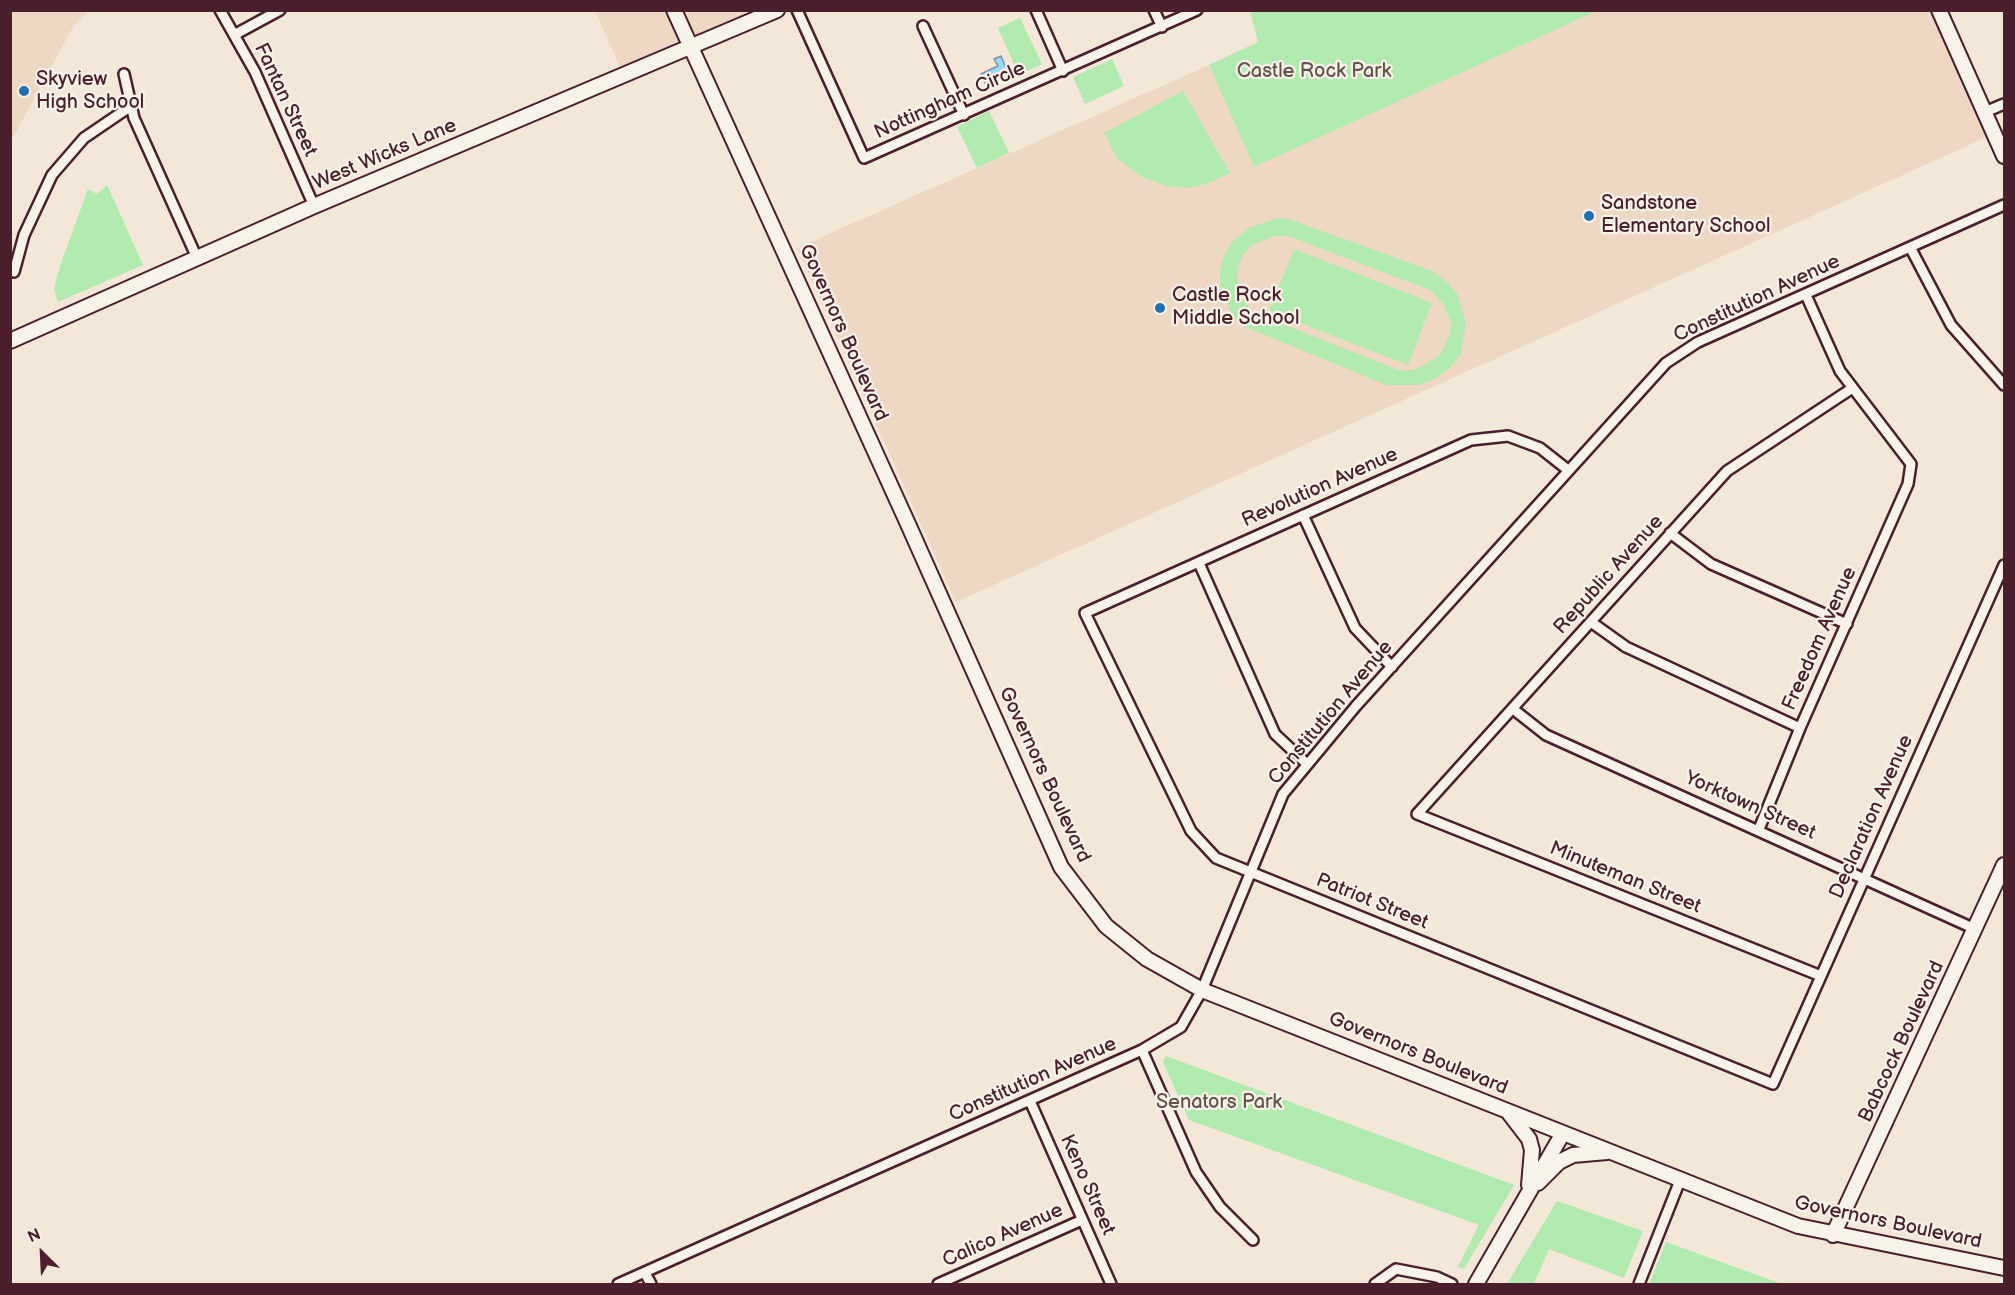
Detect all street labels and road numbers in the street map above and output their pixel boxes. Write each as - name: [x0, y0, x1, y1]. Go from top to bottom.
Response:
- street label: Fantan Street: [248, 39, 322, 161]
- street label: Nottingham Circle: [871, 57, 1029, 145]
- street label: West Wicks Lane: [310, 114, 460, 196]
- street label: Governors Boulevard: [793, 241, 893, 425]
- street label: Constitution Avenue: [1670, 250, 1844, 348]
- street label: Revolution Avenue: [1238, 443, 1402, 533]
- street label: Republic Avenue: [1549, 510, 1669, 640]
- street label: Freedom Avenue: [1778, 564, 1862, 714]
- street label: Constitution Avenue: [1264, 636, 1398, 790]
- street label: Governors Boulevard: [993, 683, 1095, 867]
- street label: Declaration Avenue: [1825, 731, 1919, 903]
- street label: Yorktown Street: [1681, 766, 1819, 846]
- street label: Minuteman Street: [1546, 837, 1704, 919]
- street label: Patriot Street: [1312, 869, 1432, 935]
- street label: Babcock Boulevard: [1854, 958, 1950, 1126]
- street label: Governors Boulevard: [1325, 1007, 1511, 1101]
- street label: Constitution Avenue: [946, 1032, 1120, 1128]
- street label: Keno Street: [1054, 1131, 1120, 1239]
- street label: Governors Boulevard: [1792, 1191, 1984, 1255]
- street label: Calico Avenue: [939, 1199, 1067, 1273]

